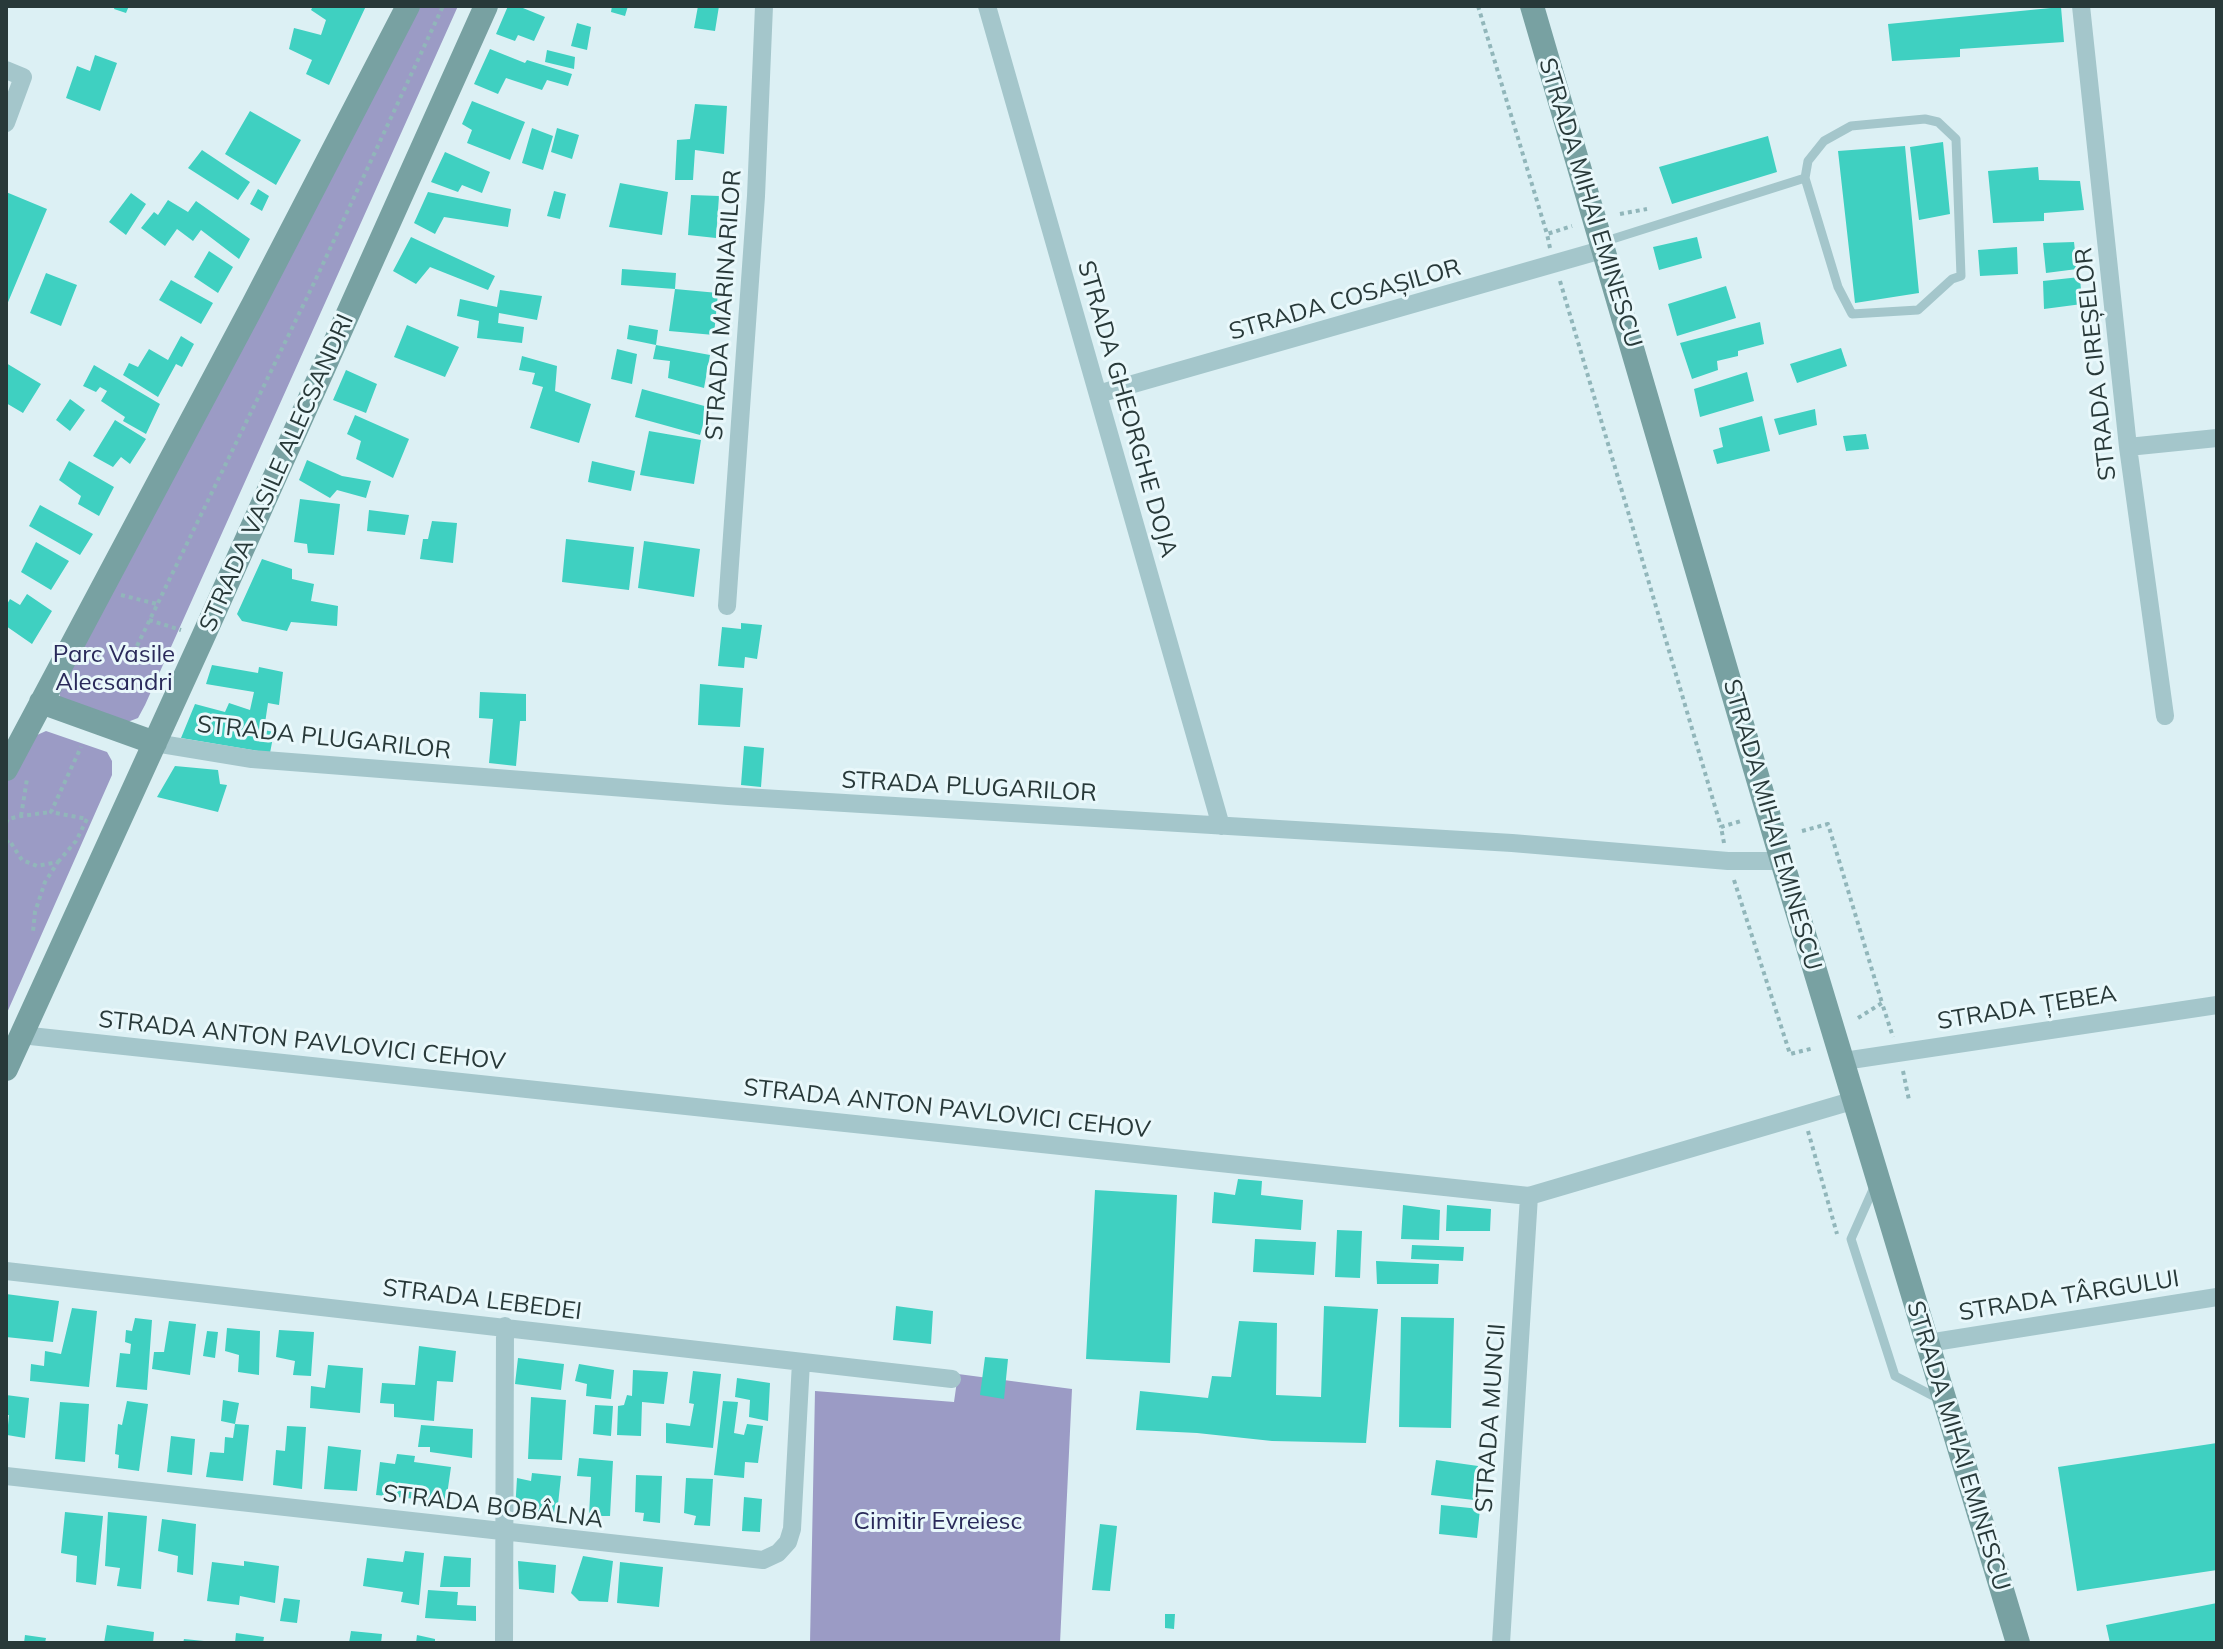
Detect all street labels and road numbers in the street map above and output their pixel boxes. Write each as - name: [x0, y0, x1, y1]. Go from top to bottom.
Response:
- street label: STRADA MIHAI EMINESCU: [1532, 55, 1648, 351]
- street label: STRADA MARINARILOR: [700, 169, 748, 441]
- street label: STRADA CIREȘELOR: [2069, 246, 2123, 482]
- street label: STRADA COSAȘILOR: [1226, 253, 1464, 347]
- street label: STRADA GHEORGHE DOJA: [1071, 257, 1183, 561]
- street label: STRADA VASILE ALECSANDRI: [194, 310, 360, 636]
- street label: STRADA MIHAI EMINESCU: [1717, 676, 1827, 974]
- street label: STRADA PLUGARILOR: [195, 710, 453, 766]
- street label: STRADA PLUGARILOR: [841, 766, 1097, 808]
- street label: STRADA ȚEBEA: [1935, 980, 2119, 1036]
- street label: STRADA ANTON PAVLOVICI CEHOV: [97, 1005, 507, 1077]
- street label: STRADA ANTON PAVLOVICI CEHOV: [742, 1073, 1152, 1145]
- street label: STRADA TÂRGULUI: [1957, 1264, 2181, 1328]
- street label: STRADA LEBEDEI: [381, 1273, 583, 1327]
- street label: STRADA MIHAI EMINESCU: [1900, 1298, 2016, 1594]
- street label: STRADA MUNCII: [1470, 1322, 1512, 1514]
- street label: STRADA BOBÂLNA: [381, 1479, 605, 1535]

